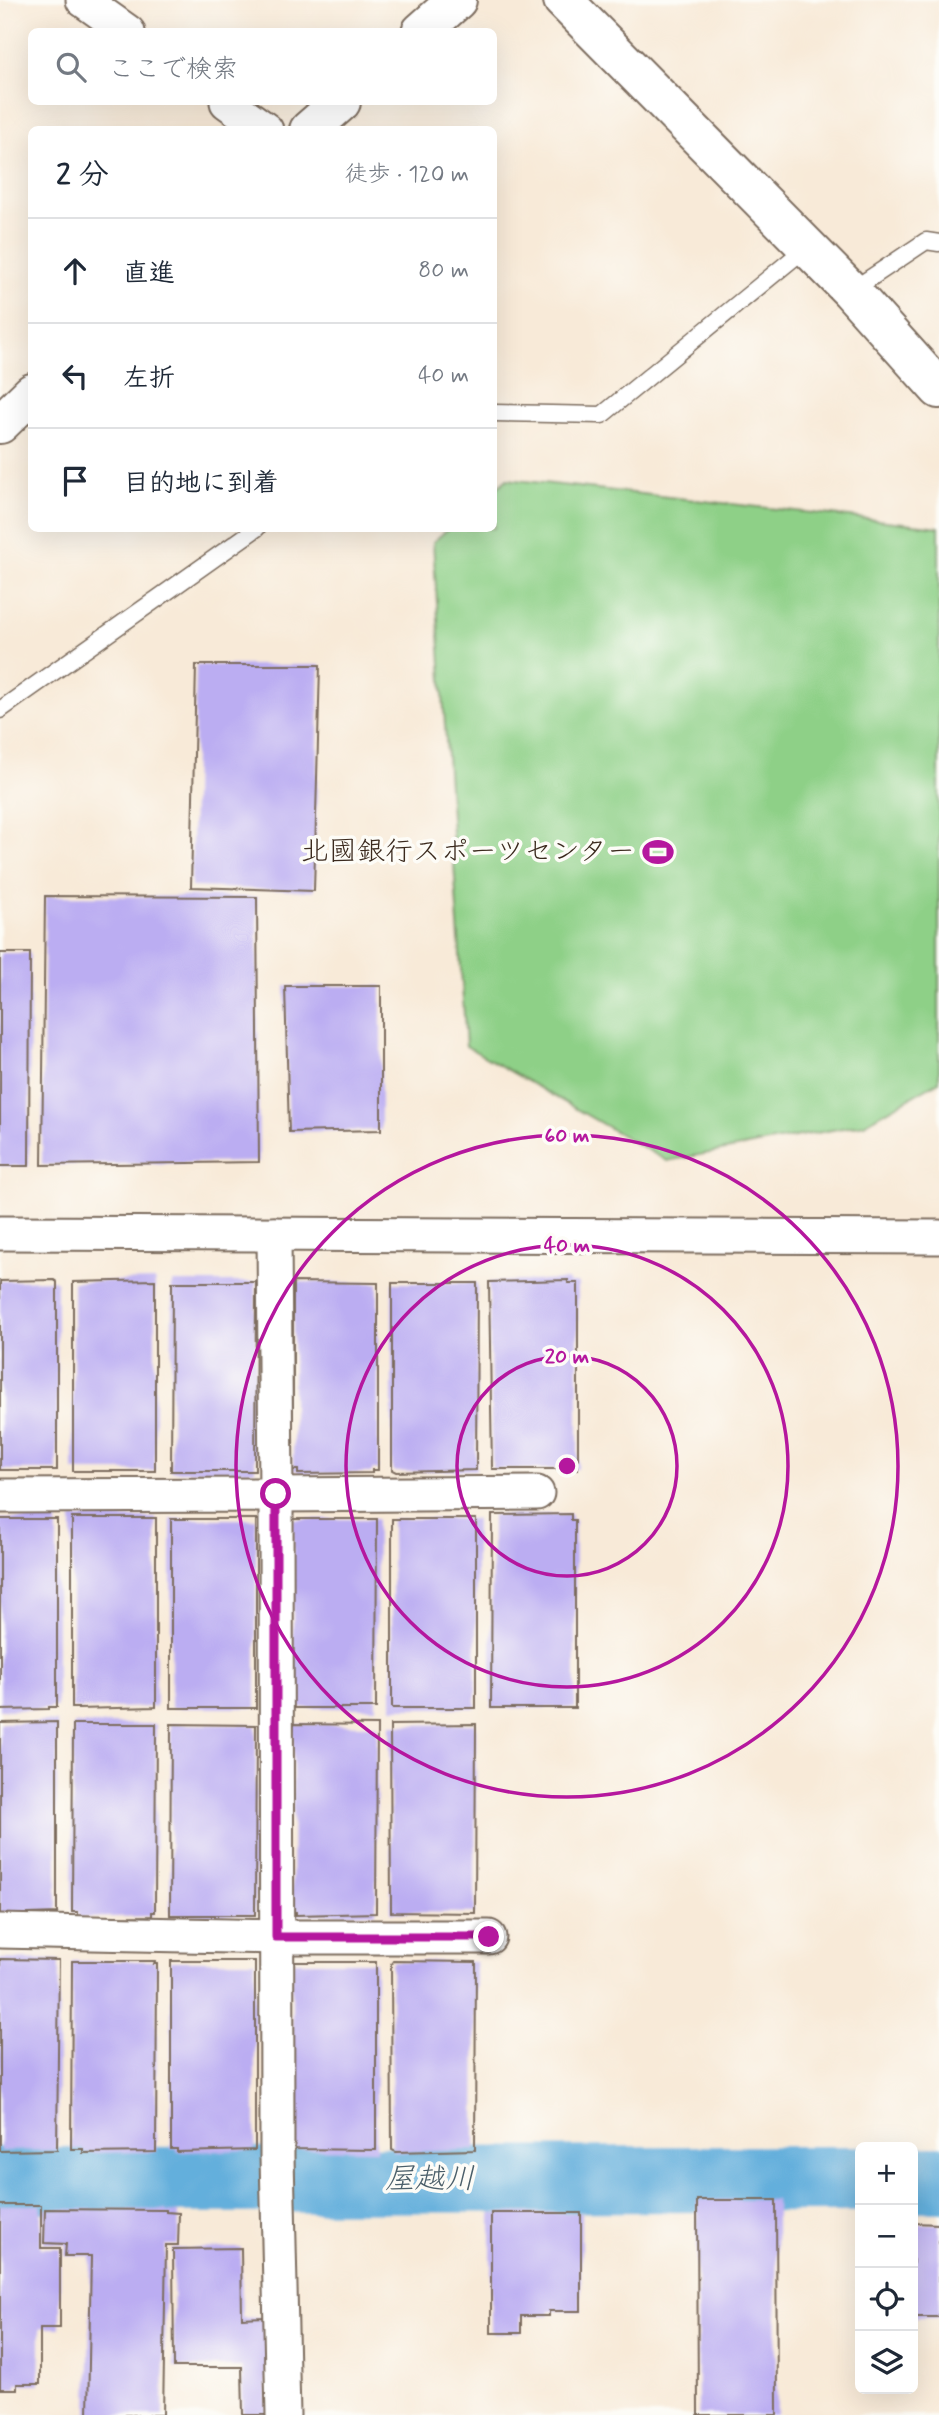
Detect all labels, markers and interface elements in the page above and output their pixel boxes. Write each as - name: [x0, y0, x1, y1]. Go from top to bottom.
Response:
- search box: [28, 28, 497, 105]
- icon: search: [52, 48, 90, 86]
- text: ここで検索: [108, 53, 238, 87]
- text: 2 分: [56, 156, 109, 195]
- text: 徒歩 · 120 m: [345, 160, 469, 190]
- icon: ahead: [56, 252, 94, 290]
- text: 80 m: [418, 256, 469, 286]
- text: 直進: [123, 257, 175, 291]
- icon: left: [56, 357, 94, 395]
- text: 40 m: [418, 361, 469, 391]
- text: 左折: [123, 362, 175, 396]
- icon: arrive: [56, 462, 94, 500]
- text: 目的地に到着: [123, 467, 279, 501]
- place label: 北國銀行スポーツセンター: [301, 834, 635, 871]
- sports icon: 北國銀行スポーツセンター: [641, 835, 675, 869]
- text: 60 m: [544, 1122, 590, 1150]
- text: 40 m: [544, 1232, 591, 1260]
- text: 20 m: [545, 1343, 590, 1371]
- centre of rings: [555, 1454, 579, 1478]
- route start: [260, 1478, 291, 1509]
- route end: [473, 1921, 504, 1952]
- map controls: [855, 2142, 918, 2394]
- button: +: [855, 2142, 918, 2205]
- water label: 屋越川: [385, 2160, 475, 2199]
- button: −: [855, 2205, 918, 2268]
- button: locate: [855, 2268, 918, 2331]
- button: layers: [855, 2331, 918, 2394]

